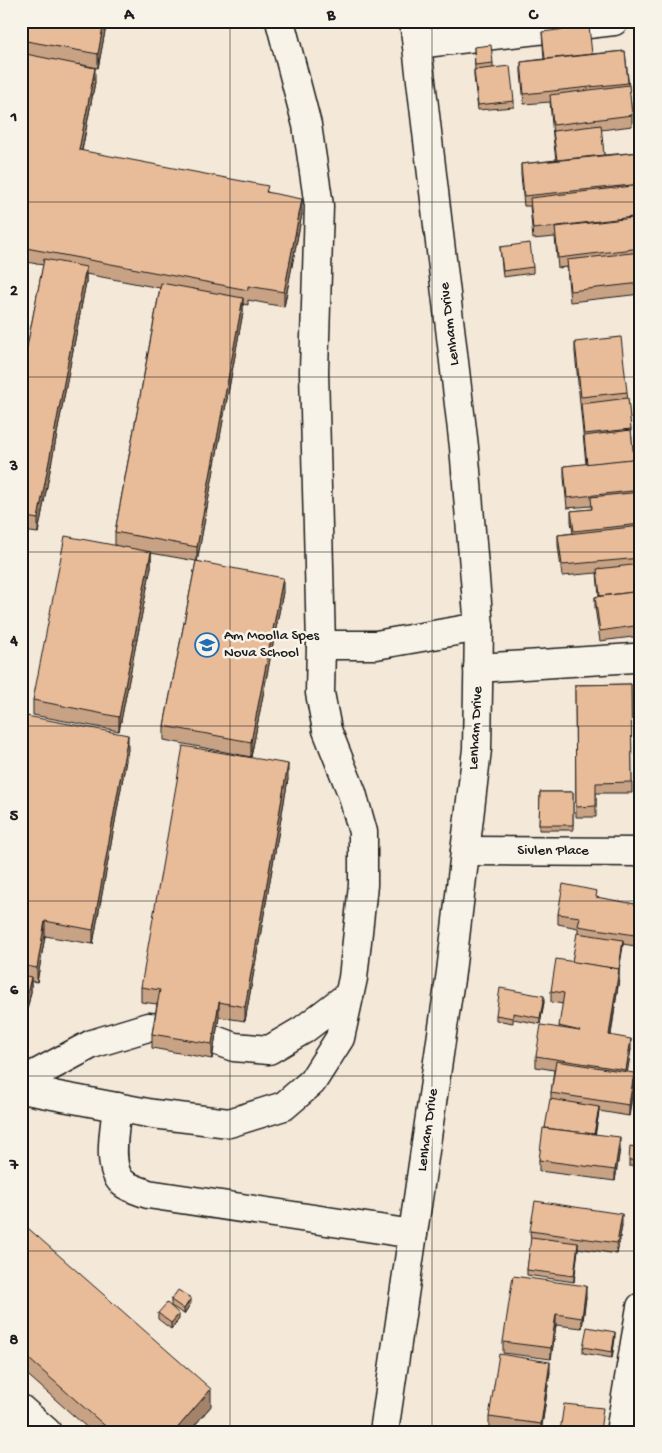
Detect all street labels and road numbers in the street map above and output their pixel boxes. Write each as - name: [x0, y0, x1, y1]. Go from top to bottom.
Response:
- street label: Lenham Drive: [436, 281, 464, 367]
- street label: Lenham Drive: [465, 686, 487, 770]
- street label: Sivlen Place: [517, 842, 589, 860]
- street label: Lenham Drive: [413, 1087, 443, 1173]

